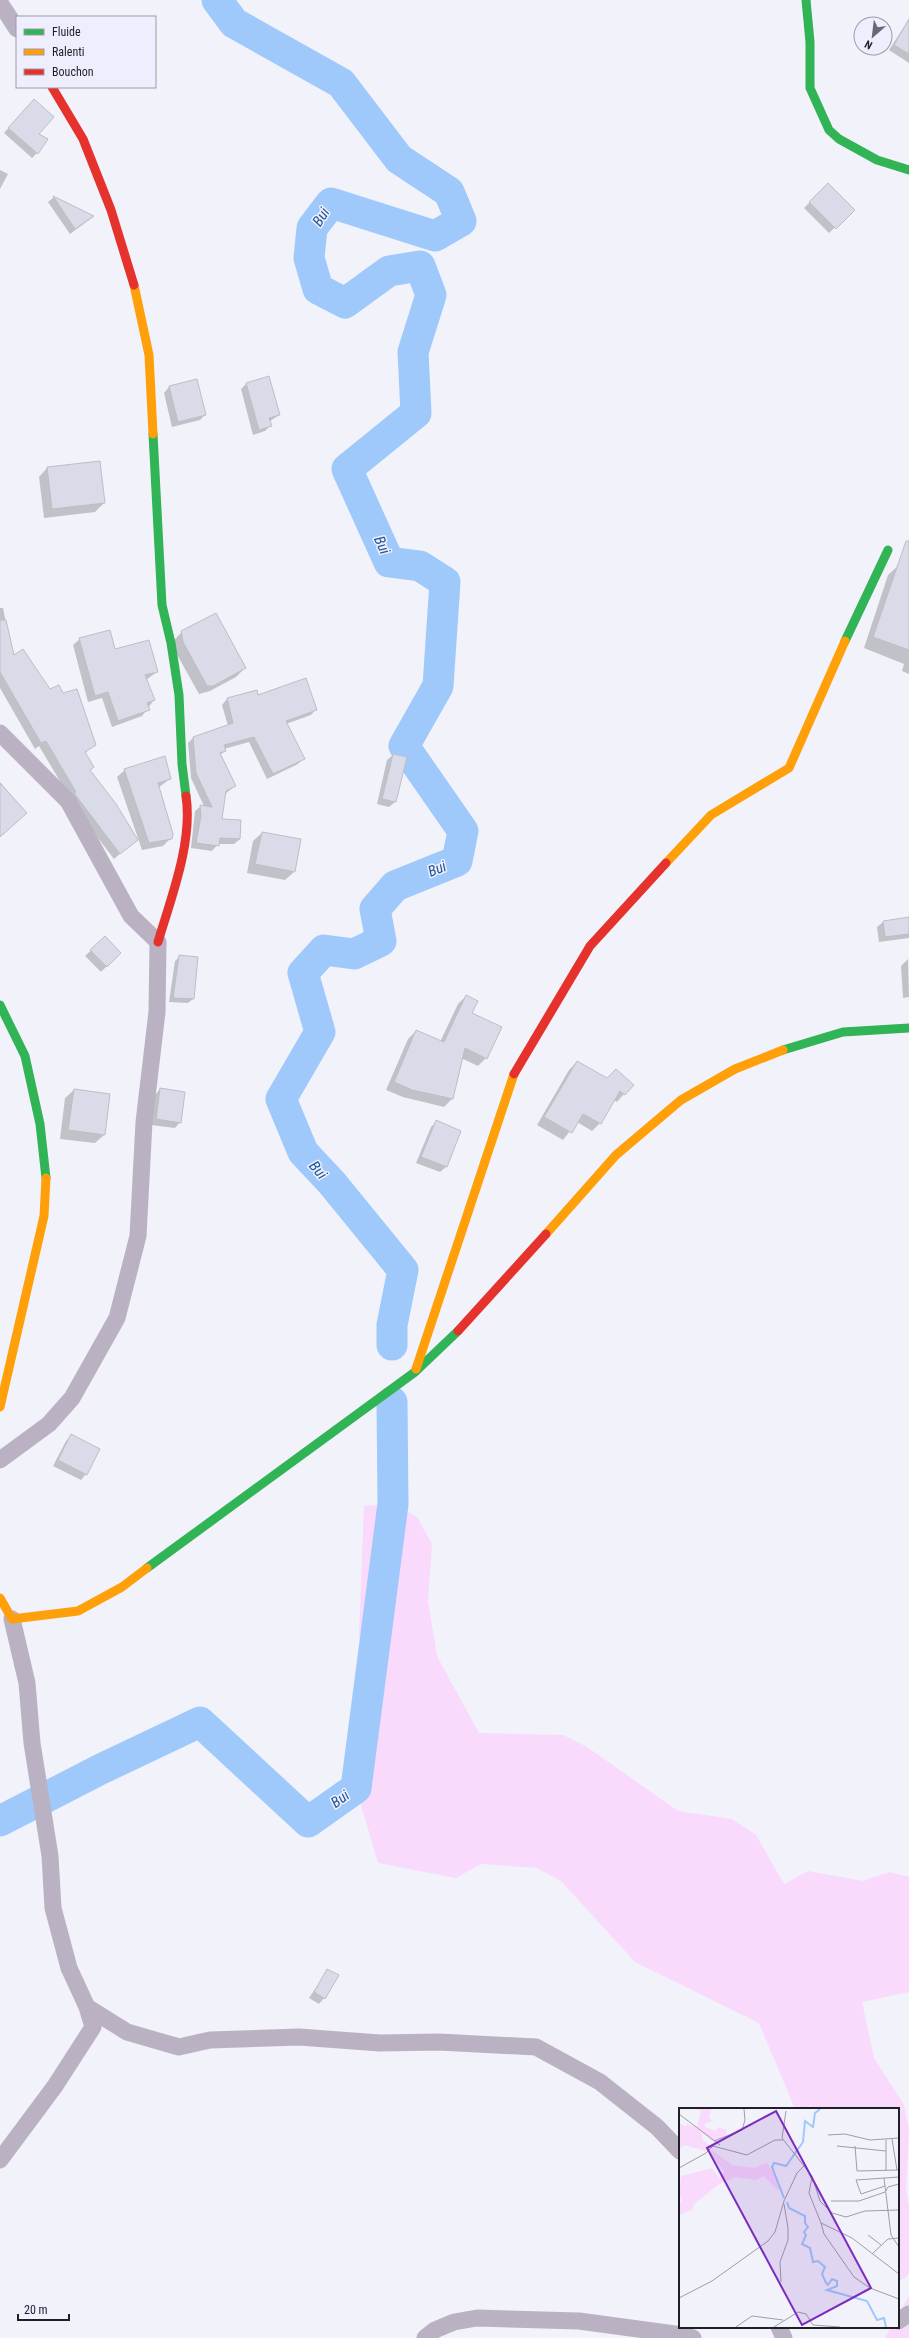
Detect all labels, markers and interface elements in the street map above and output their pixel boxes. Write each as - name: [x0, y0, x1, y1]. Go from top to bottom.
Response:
- legend: [16, 16, 156, 88]
- north arrow: [853, 16, 893, 56]
- text: Fluide: [52, 25, 81, 39]
- text: N: [862, 37, 875, 52]
- text: Ralenti: [52, 45, 85, 59]
- text: Bouchon: [52, 65, 94, 79]
- water label: Bui: [308, 204, 334, 230]
- water label: Bui: [370, 533, 394, 558]
- water label: Bui: [425, 857, 449, 881]
- water label: Bui: [305, 1157, 331, 1183]
- water label: Bui: [327, 1786, 353, 1812]
- inset map: [679, 2108, 899, 2328]
- scale bar: [18, 2296, 69, 2322]
- text: 20 m: [24, 2303, 48, 2317]

